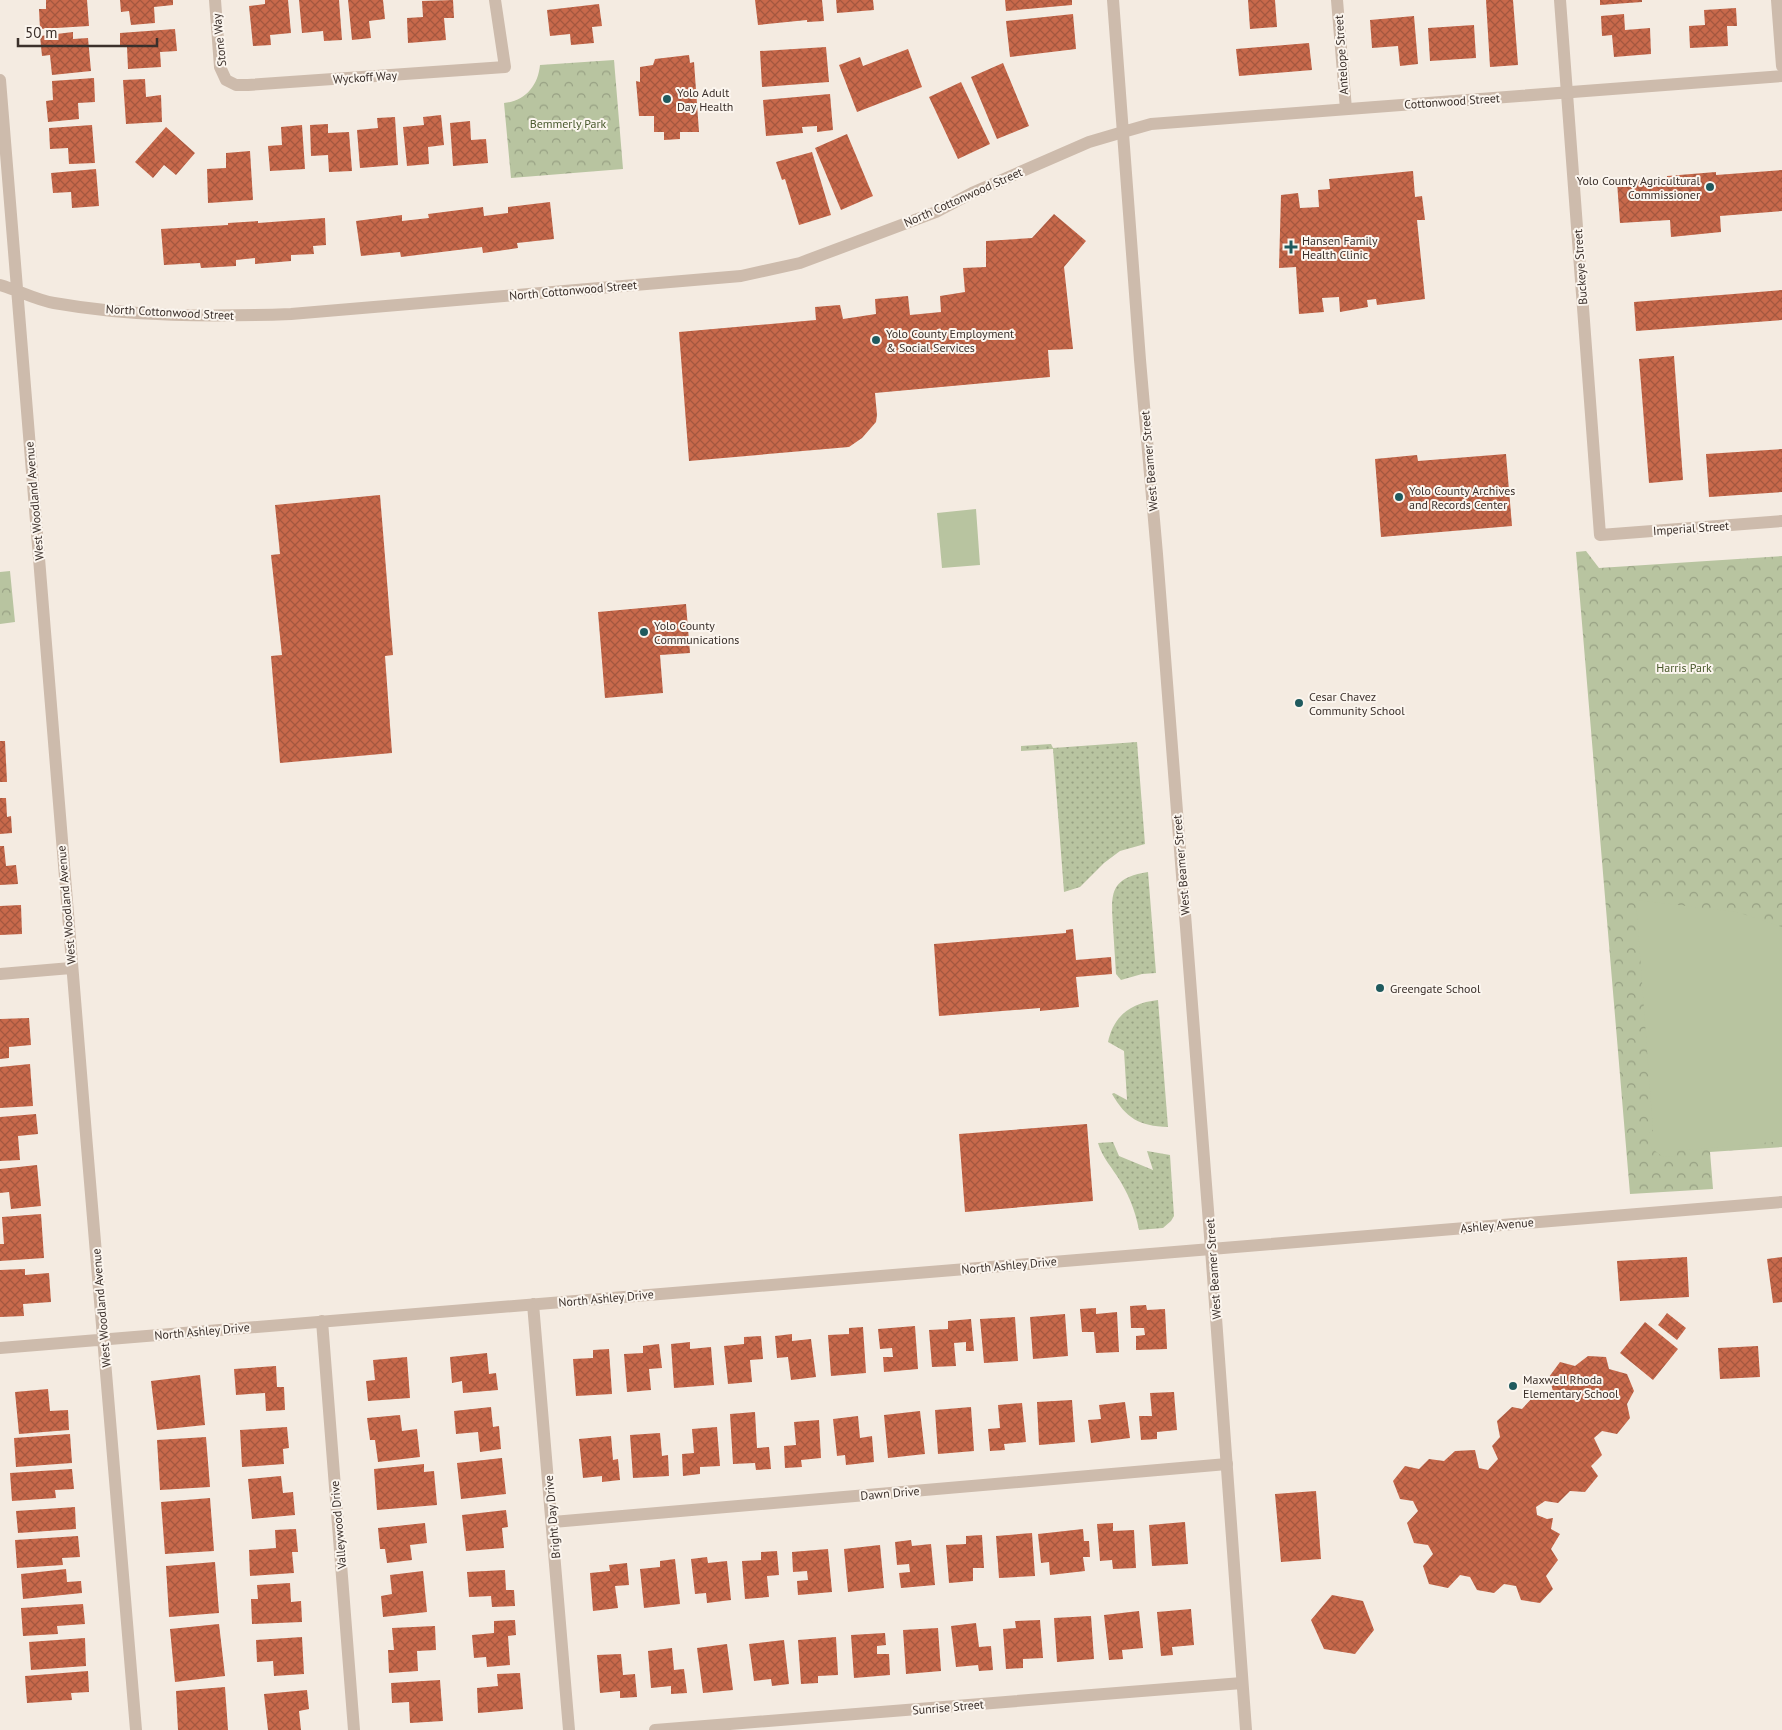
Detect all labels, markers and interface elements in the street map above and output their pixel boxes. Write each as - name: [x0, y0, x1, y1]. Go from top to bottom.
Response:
- street label: Stone Way: [209, 12, 229, 67]
- scale bar: [18, 15, 156, 47]
- street label: Antelope Street: [1331, 15, 1351, 95]
- text: 50 m: [25, 23, 58, 42]
- street label: Wyckoff Way: [332, 67, 398, 87]
- place label: Yolo Adult Day Health: [677, 85, 733, 114]
- street label: Cottonwood Street: [1404, 90, 1500, 112]
- marker: Yolo Adult Day Health: [661, 93, 673, 105]
- park label: Bemmerly Park: [530, 116, 607, 131]
- street label: North Cottonwood Street: [901, 164, 1025, 230]
- place label: Yolo County Agricultural Commissioner: [1577, 173, 1700, 202]
- marker: Yolo County Agricultural Commissioner: [1704, 181, 1716, 193]
- street label: Buckeye Street: [1570, 229, 1590, 305]
- place label: Hansen Family Health Clinic: [1302, 233, 1378, 262]
- marker: Hansen Family Health Clinic: [1284, 240, 1298, 254]
- street label: North Cottonwood Street: [508, 277, 638, 303]
- street label: North Cottonwood Street: [105, 301, 235, 323]
- place label: Yolo County Employment & Social Services: [886, 326, 1014, 355]
- marker: Yolo County Employment & Social Services: [870, 334, 882, 346]
- street label: West Beamer Street: [1137, 410, 1161, 512]
- street label: West Woodland Avenue: [21, 441, 47, 561]
- place label: Yolo County Archives and Records Center: [1409, 483, 1515, 512]
- marker: Yolo County Archives and Records Center: [1393, 491, 1405, 503]
- street label: Imperial Street: [1652, 518, 1730, 538]
- place label: Yolo County Communications: [654, 618, 739, 647]
- marker: Yolo County Communications: [638, 626, 650, 638]
- park label: Harris Park: [1656, 660, 1712, 675]
- place label: Cesar Chavez Community School: [1309, 689, 1405, 718]
- marker: Cesar Chavez Community School: [1293, 697, 1305, 709]
- street label: West Beamer Street: [1169, 814, 1193, 916]
- street label: West Woodland Avenue: [53, 845, 79, 965]
- place label: Greengate School: [1390, 981, 1481, 996]
- marker: Greengate School: [1374, 982, 1386, 994]
- street label: Ashley Avenue: [1460, 1214, 1534, 1236]
- street label: West Beamer Street: [1202, 1218, 1224, 1320]
- street label: West Woodland Avenue: [88, 1248, 114, 1368]
- street label: North Ashley Drive: [961, 1253, 1057, 1277]
- street label: North Ashley Drive: [558, 1286, 654, 1310]
- street label: North Ashley Drive: [154, 1319, 250, 1343]
- place label: Maxwell Rhoda Elementary School: [1523, 1372, 1619, 1401]
- marker: Maxwell Rhoda Elementary School: [1507, 1380, 1519, 1392]
- street label: Bright Day Drive: [541, 1475, 563, 1559]
- street label: Valleywood Drive: [327, 1480, 349, 1571]
- street label: Dawn Drive: [860, 1483, 920, 1503]
- street label: Sunrise Street: [912, 1696, 984, 1718]

